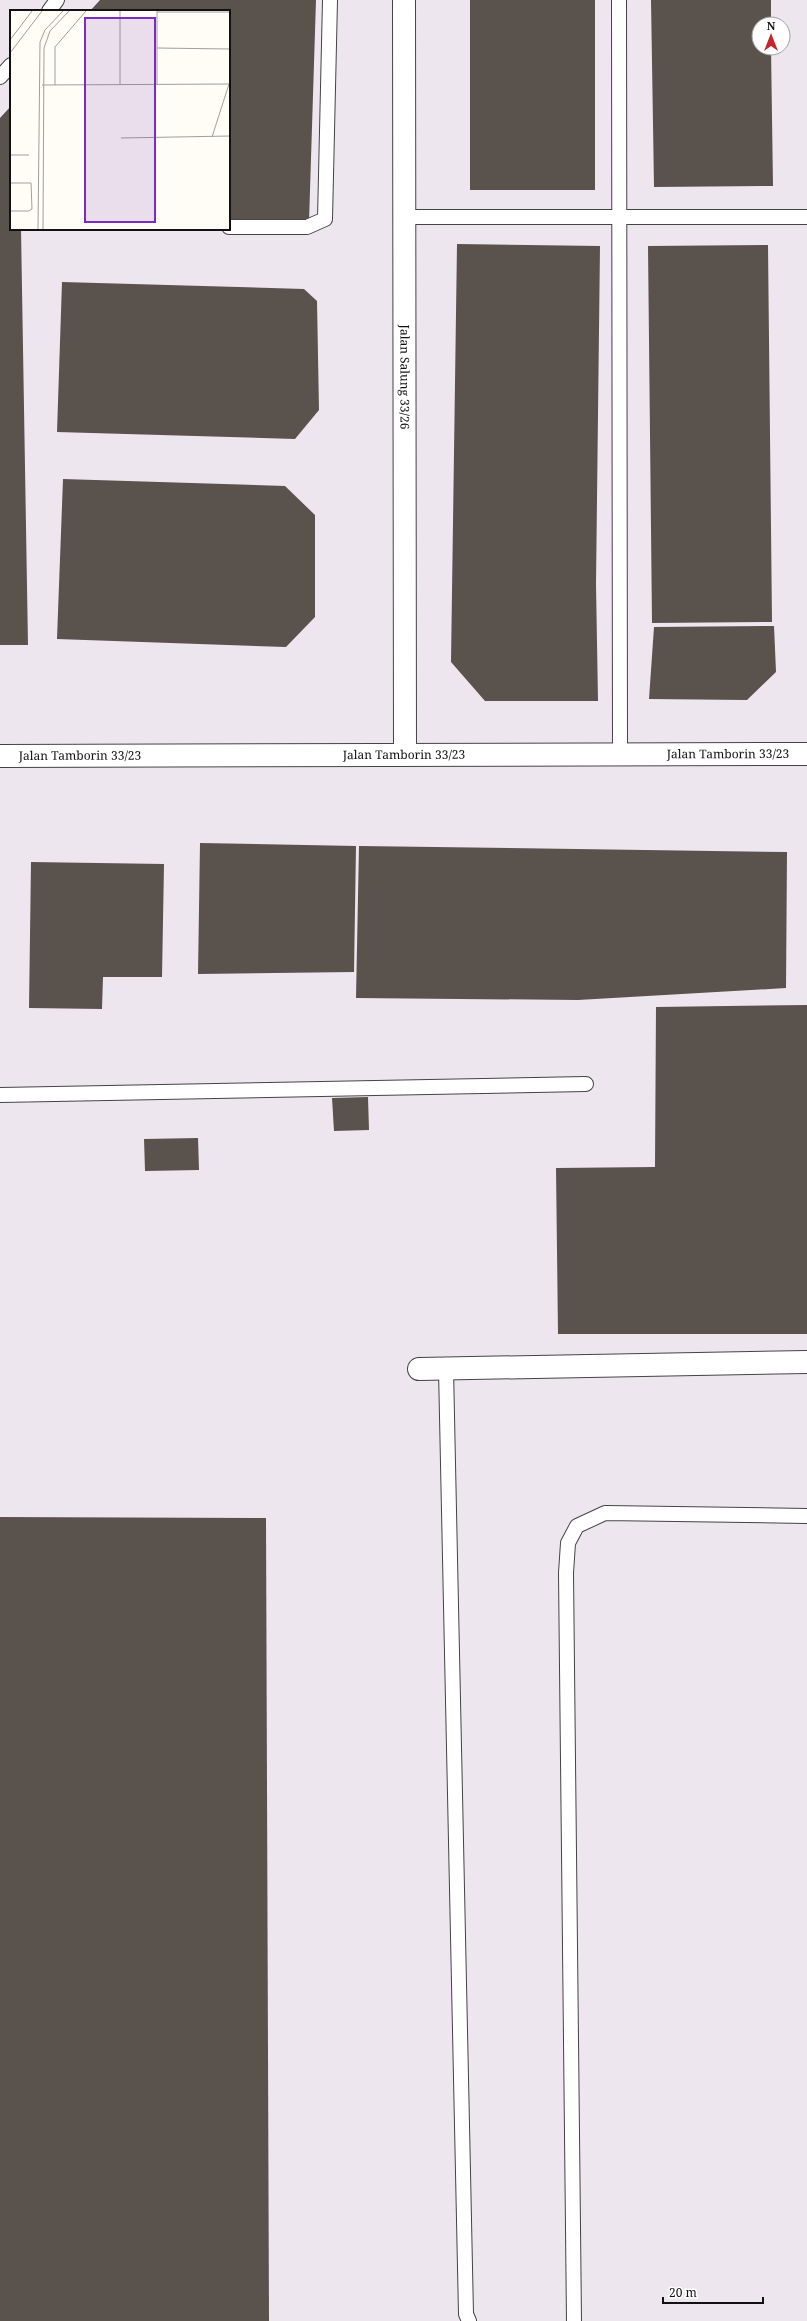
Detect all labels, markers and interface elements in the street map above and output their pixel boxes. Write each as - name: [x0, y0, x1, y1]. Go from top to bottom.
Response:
- inset map: [10, 10, 230, 230]
- north arrow: [751, 16, 791, 56]
- text: N: [767, 18, 776, 33]
- street label: Jalan Salung 33/26: [396, 324, 414, 430]
- street label: Jalan Tamborin 33/23: [666, 745, 790, 762]
- street label: Jalan Tamborin 33/23: [342, 746, 466, 763]
- street label: Jalan Tamborin 33/23: [18, 747, 142, 764]
- scale bar: [663, 2279, 763, 2305]
- text: 20 m: [669, 2284, 697, 2301]

